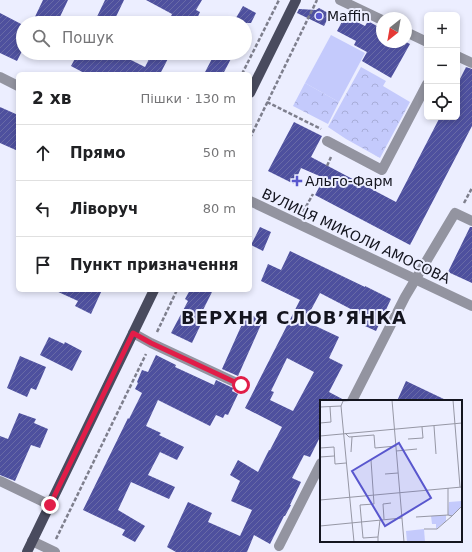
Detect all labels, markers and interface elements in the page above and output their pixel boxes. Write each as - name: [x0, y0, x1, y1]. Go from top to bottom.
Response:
- place label: Maffin: [327, 8, 370, 24]
- marker: Maffin: [314, 11, 324, 21]
- north arrow: [376, 12, 412, 48]
- map controls: [424, 12, 460, 120]
- button: +: [424, 12, 460, 48]
- search box: [16, 16, 252, 60]
- icon: search: [30, 27, 52, 49]
- text: Пошук: [62, 29, 114, 47]
- button: −: [424, 48, 460, 84]
- button: locate: [424, 84, 460, 120]
- text: 2 хв: [32, 88, 71, 108]
- text: Пішки · 130 m: [140, 91, 236, 106]
- icon: ahead: [32, 142, 54, 164]
- text: Прямо: [70, 144, 126, 162]
- text: 50 m: [203, 145, 236, 160]
- place label: Альго-Фарм: [305, 173, 393, 189]
- marker: Альго-Фарм: [292, 176, 302, 186]
- street label: ВУЛИЦЯ МИКОЛИ АМОСОВА: [259, 185, 453, 287]
- icon: left: [32, 198, 54, 220]
- text: Ліворуч: [70, 200, 138, 218]
- text: 80 m: [203, 201, 236, 216]
- icon: arrive: [32, 254, 54, 276]
- text: Пункт призначення: [70, 256, 238, 274]
- district label: ВЕРХНЯ СЛОВ’ЯНКА: [181, 307, 407, 328]
- route start: [232, 376, 250, 394]
- inset map: [320, 400, 462, 542]
- route end: [41, 496, 59, 514]

